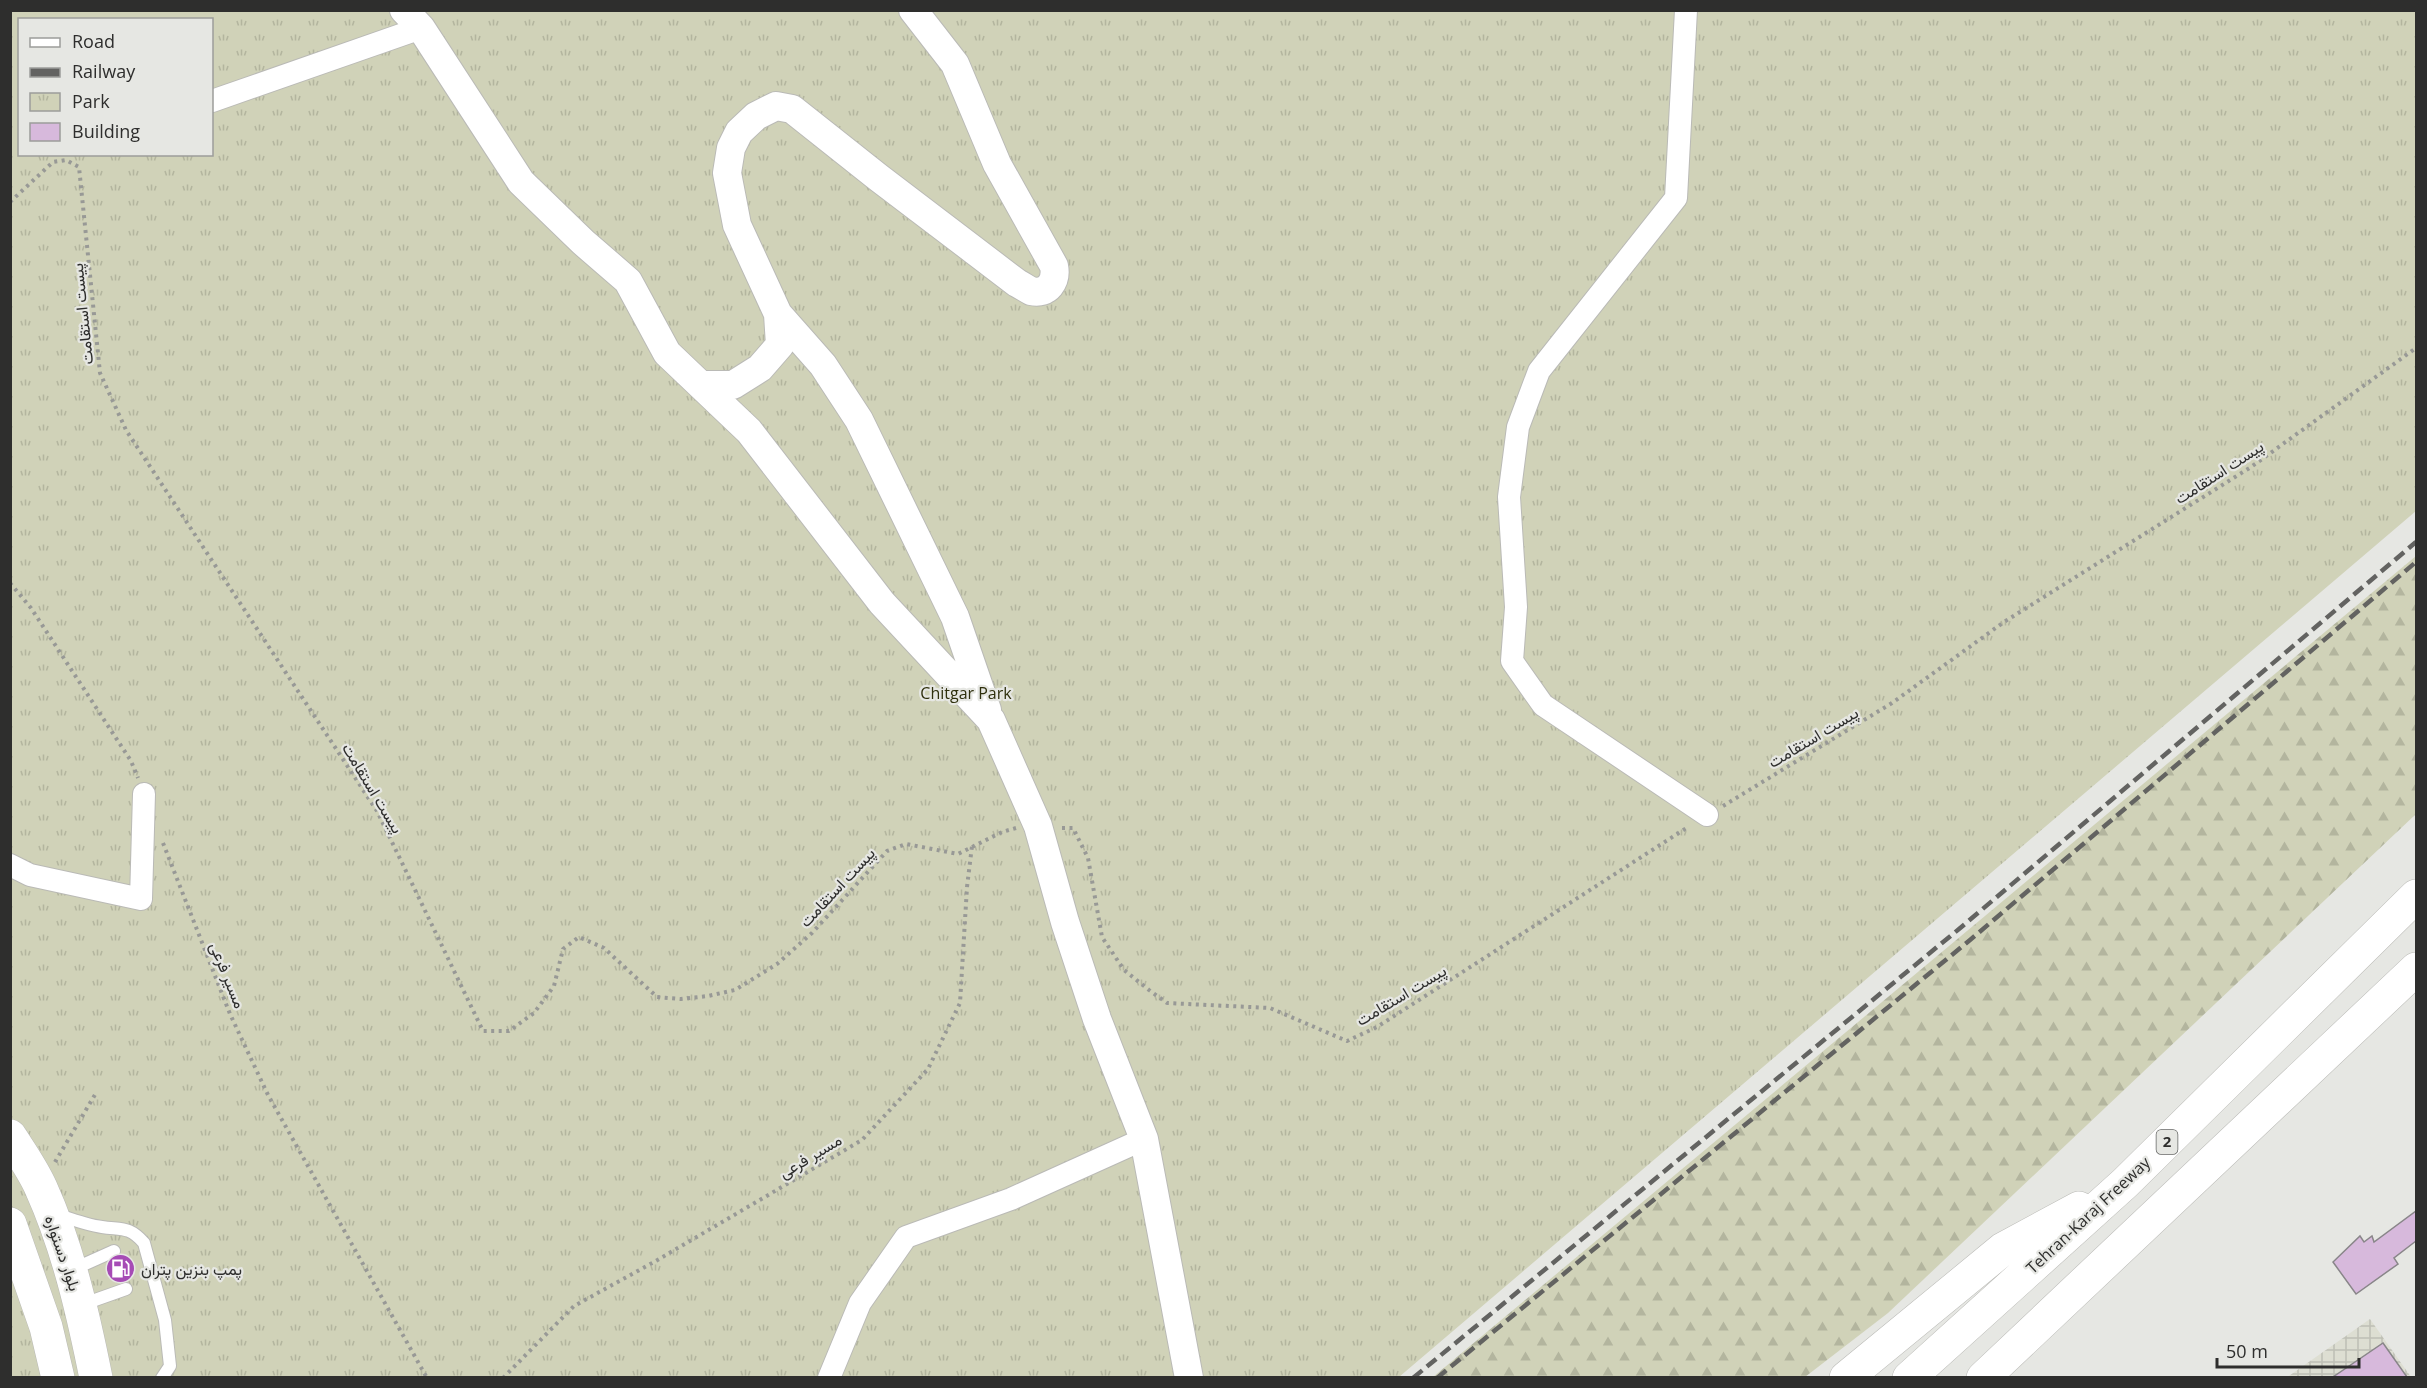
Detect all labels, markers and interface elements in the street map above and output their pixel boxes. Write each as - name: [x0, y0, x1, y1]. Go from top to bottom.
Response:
- legend: [18, 18, 213, 156]
- text: Road: [72, 29, 115, 53]
- text: Railway: [72, 59, 136, 83]
- text: Park: [72, 89, 110, 113]
- text: Building: [72, 119, 140, 143]
- street label: پیست استقامت: [66, 262, 99, 366]
- street label: پیست استقامت: [2170, 435, 2268, 510]
- park label: Chitgar Park: [920, 682, 1012, 704]
- street label: پیست استقامت: [1764, 701, 1863, 774]
- street label: پیست استقامت: [336, 739, 409, 838]
- street label: پیست استقامت: [794, 842, 881, 932]
- street label: مسیر فرعی: [205, 939, 251, 1011]
- street label: پیست استقامت: [1352, 959, 1451, 1032]
- street label: مسیر فرعی: [774, 1129, 846, 1183]
- road number: 2: [2156, 1130, 2178, 1154]
- street label: Tehran-Karaj Freeway: [2021, 1151, 2156, 1278]
- street label: بلوار دستواره: [40, 1212, 86, 1294]
- fuel station icon: پمپ بنزین پتران: [104, 1253, 136, 1285]
- place label: پمپ بنزین پتران: [141, 1258, 242, 1281]
- scale bar: [2217, 1331, 2360, 1369]
- text: 50 m: [2226, 1339, 2268, 1363]

